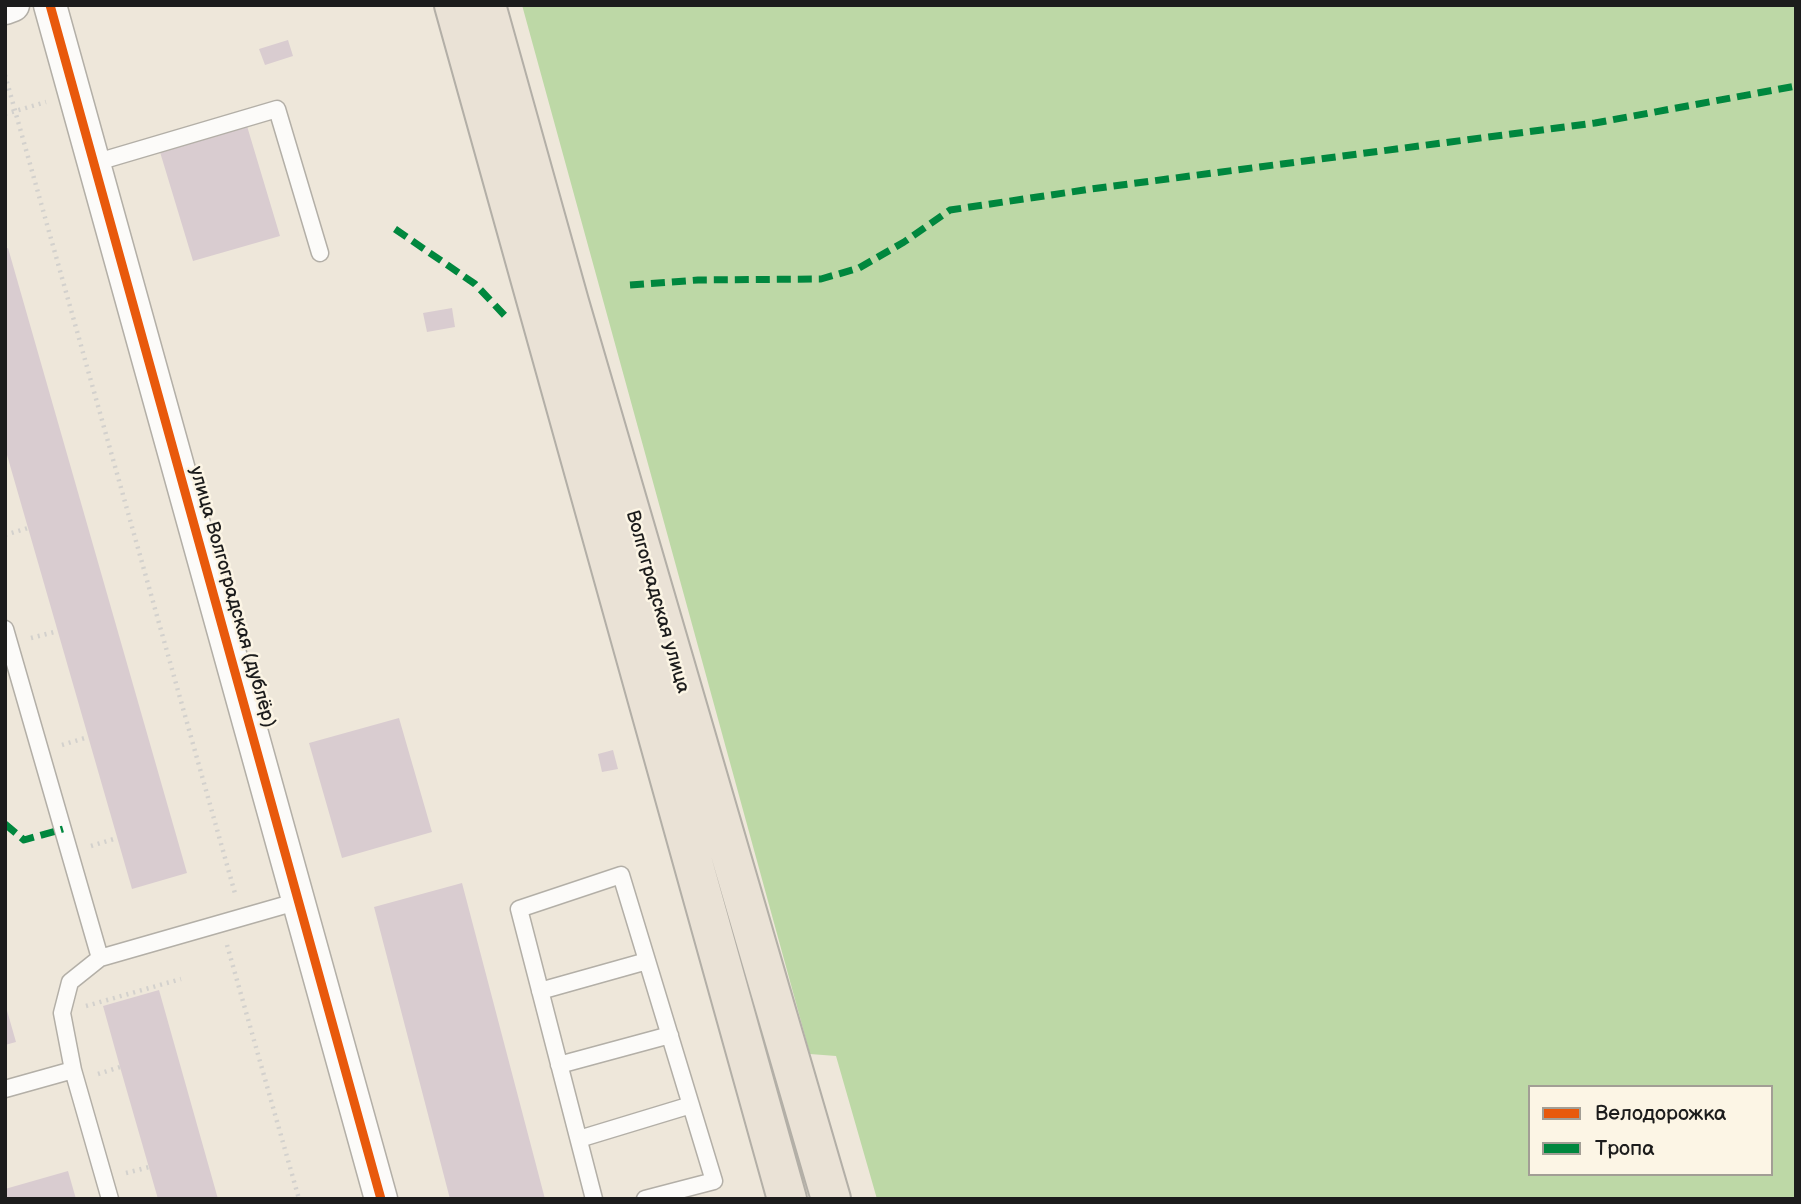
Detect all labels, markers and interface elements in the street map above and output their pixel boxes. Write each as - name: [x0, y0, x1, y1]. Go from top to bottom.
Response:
- street label: улица Волгоградская (дублёр): [184, 464, 280, 730]
- street label: Волгоградская улица: [620, 508, 694, 696]
- legend: [1528, 1085, 1773, 1176]
- text: Велодорожка: [1595, 1101, 1726, 1126]
- text: Тропа: [1595, 1136, 1655, 1161]

